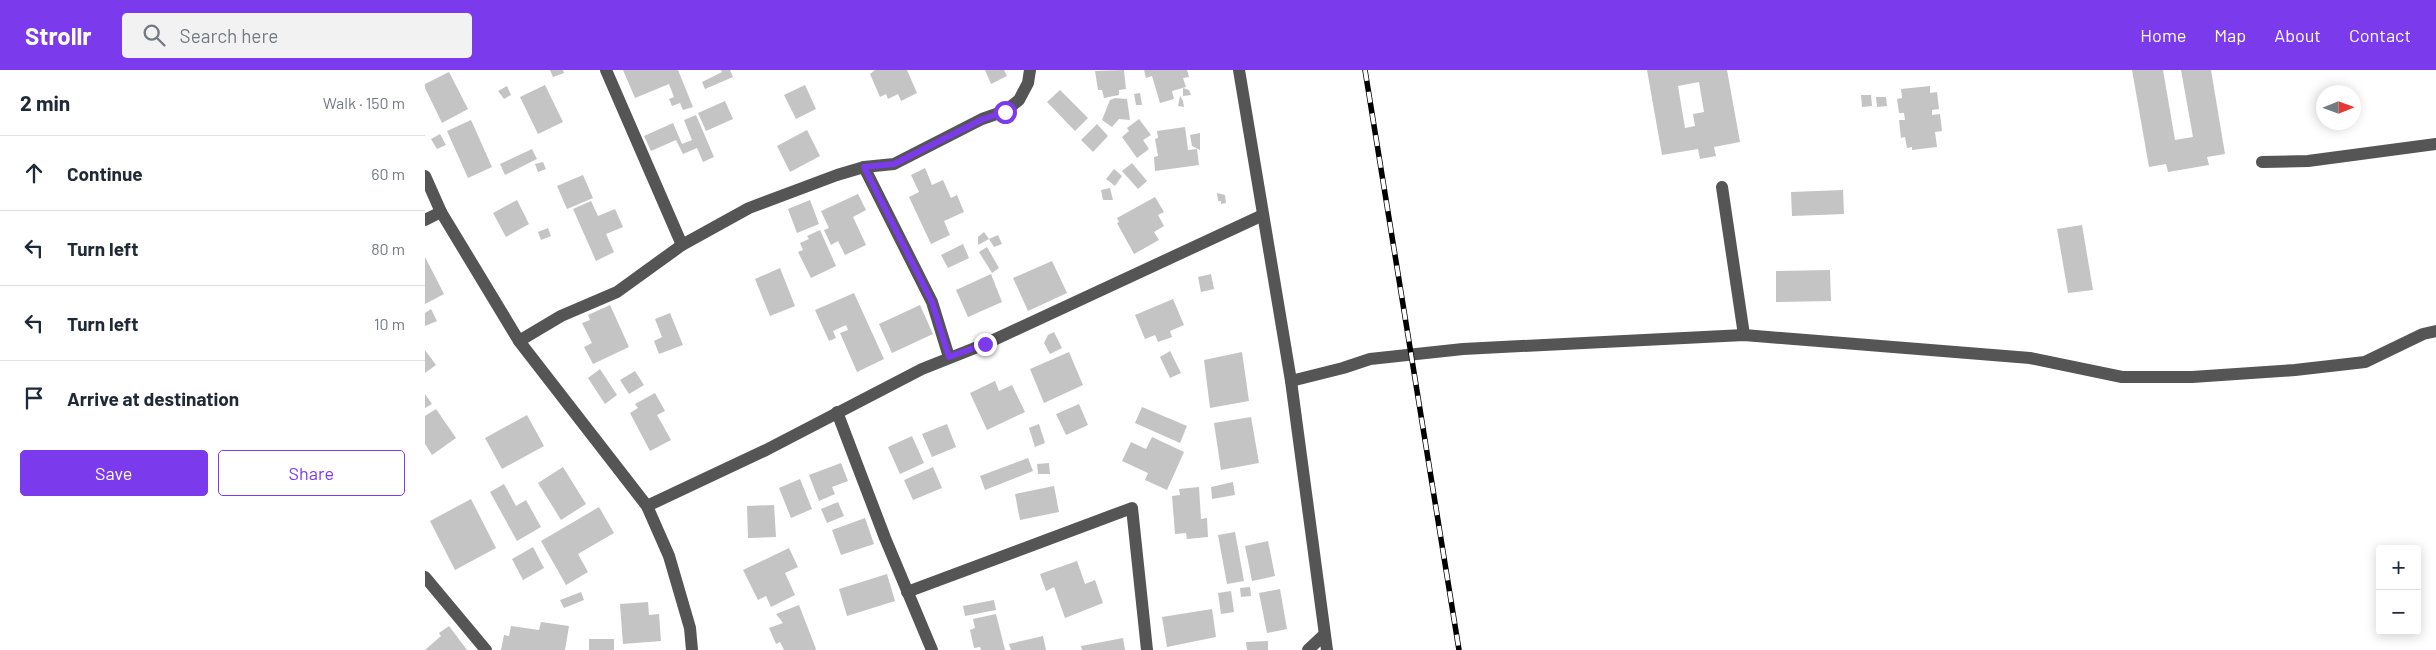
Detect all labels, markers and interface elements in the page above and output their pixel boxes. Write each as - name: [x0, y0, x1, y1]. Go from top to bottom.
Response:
- search box: [122, 13, 472, 58]
- text: Strollr: [25, 21, 92, 50]
- icon: search: [140, 21, 168, 49]
- text: Search here: [180, 24, 278, 47]
- text: Home: [2140, 24, 2186, 46]
- text: Map: [2214, 24, 2246, 46]
- text: About: [2274, 24, 2321, 46]
- text: Contact: [2349, 24, 2411, 46]
- north arrow: [2316, 85, 2361, 130]
- text: 2 min: [20, 90, 70, 115]
- text: Walk · 150 m: [323, 93, 405, 112]
- route start: [994, 101, 1017, 124]
- icon: ahead: [20, 159, 48, 187]
- text: Continue: [67, 162, 143, 185]
- text: 60 m: [371, 164, 405, 183]
- icon: left: [20, 234, 48, 262]
- text: Turn left: [67, 237, 138, 260]
- text: 80 m: [371, 239, 405, 258]
- icon: left: [20, 309, 48, 337]
- text: Turn left: [67, 312, 138, 335]
- text: 10 m: [374, 314, 405, 333]
- route end: [974, 333, 997, 356]
- icon: arrive: [20, 384, 48, 412]
- text: Arrive at destination: [67, 387, 239, 410]
- button: Save: [20, 450, 208, 496]
- button: Share: [218, 450, 405, 496]
- map controls: [2376, 545, 2421, 635]
- button: +: [2376, 545, 2421, 590]
- button: −: [2376, 590, 2421, 635]

